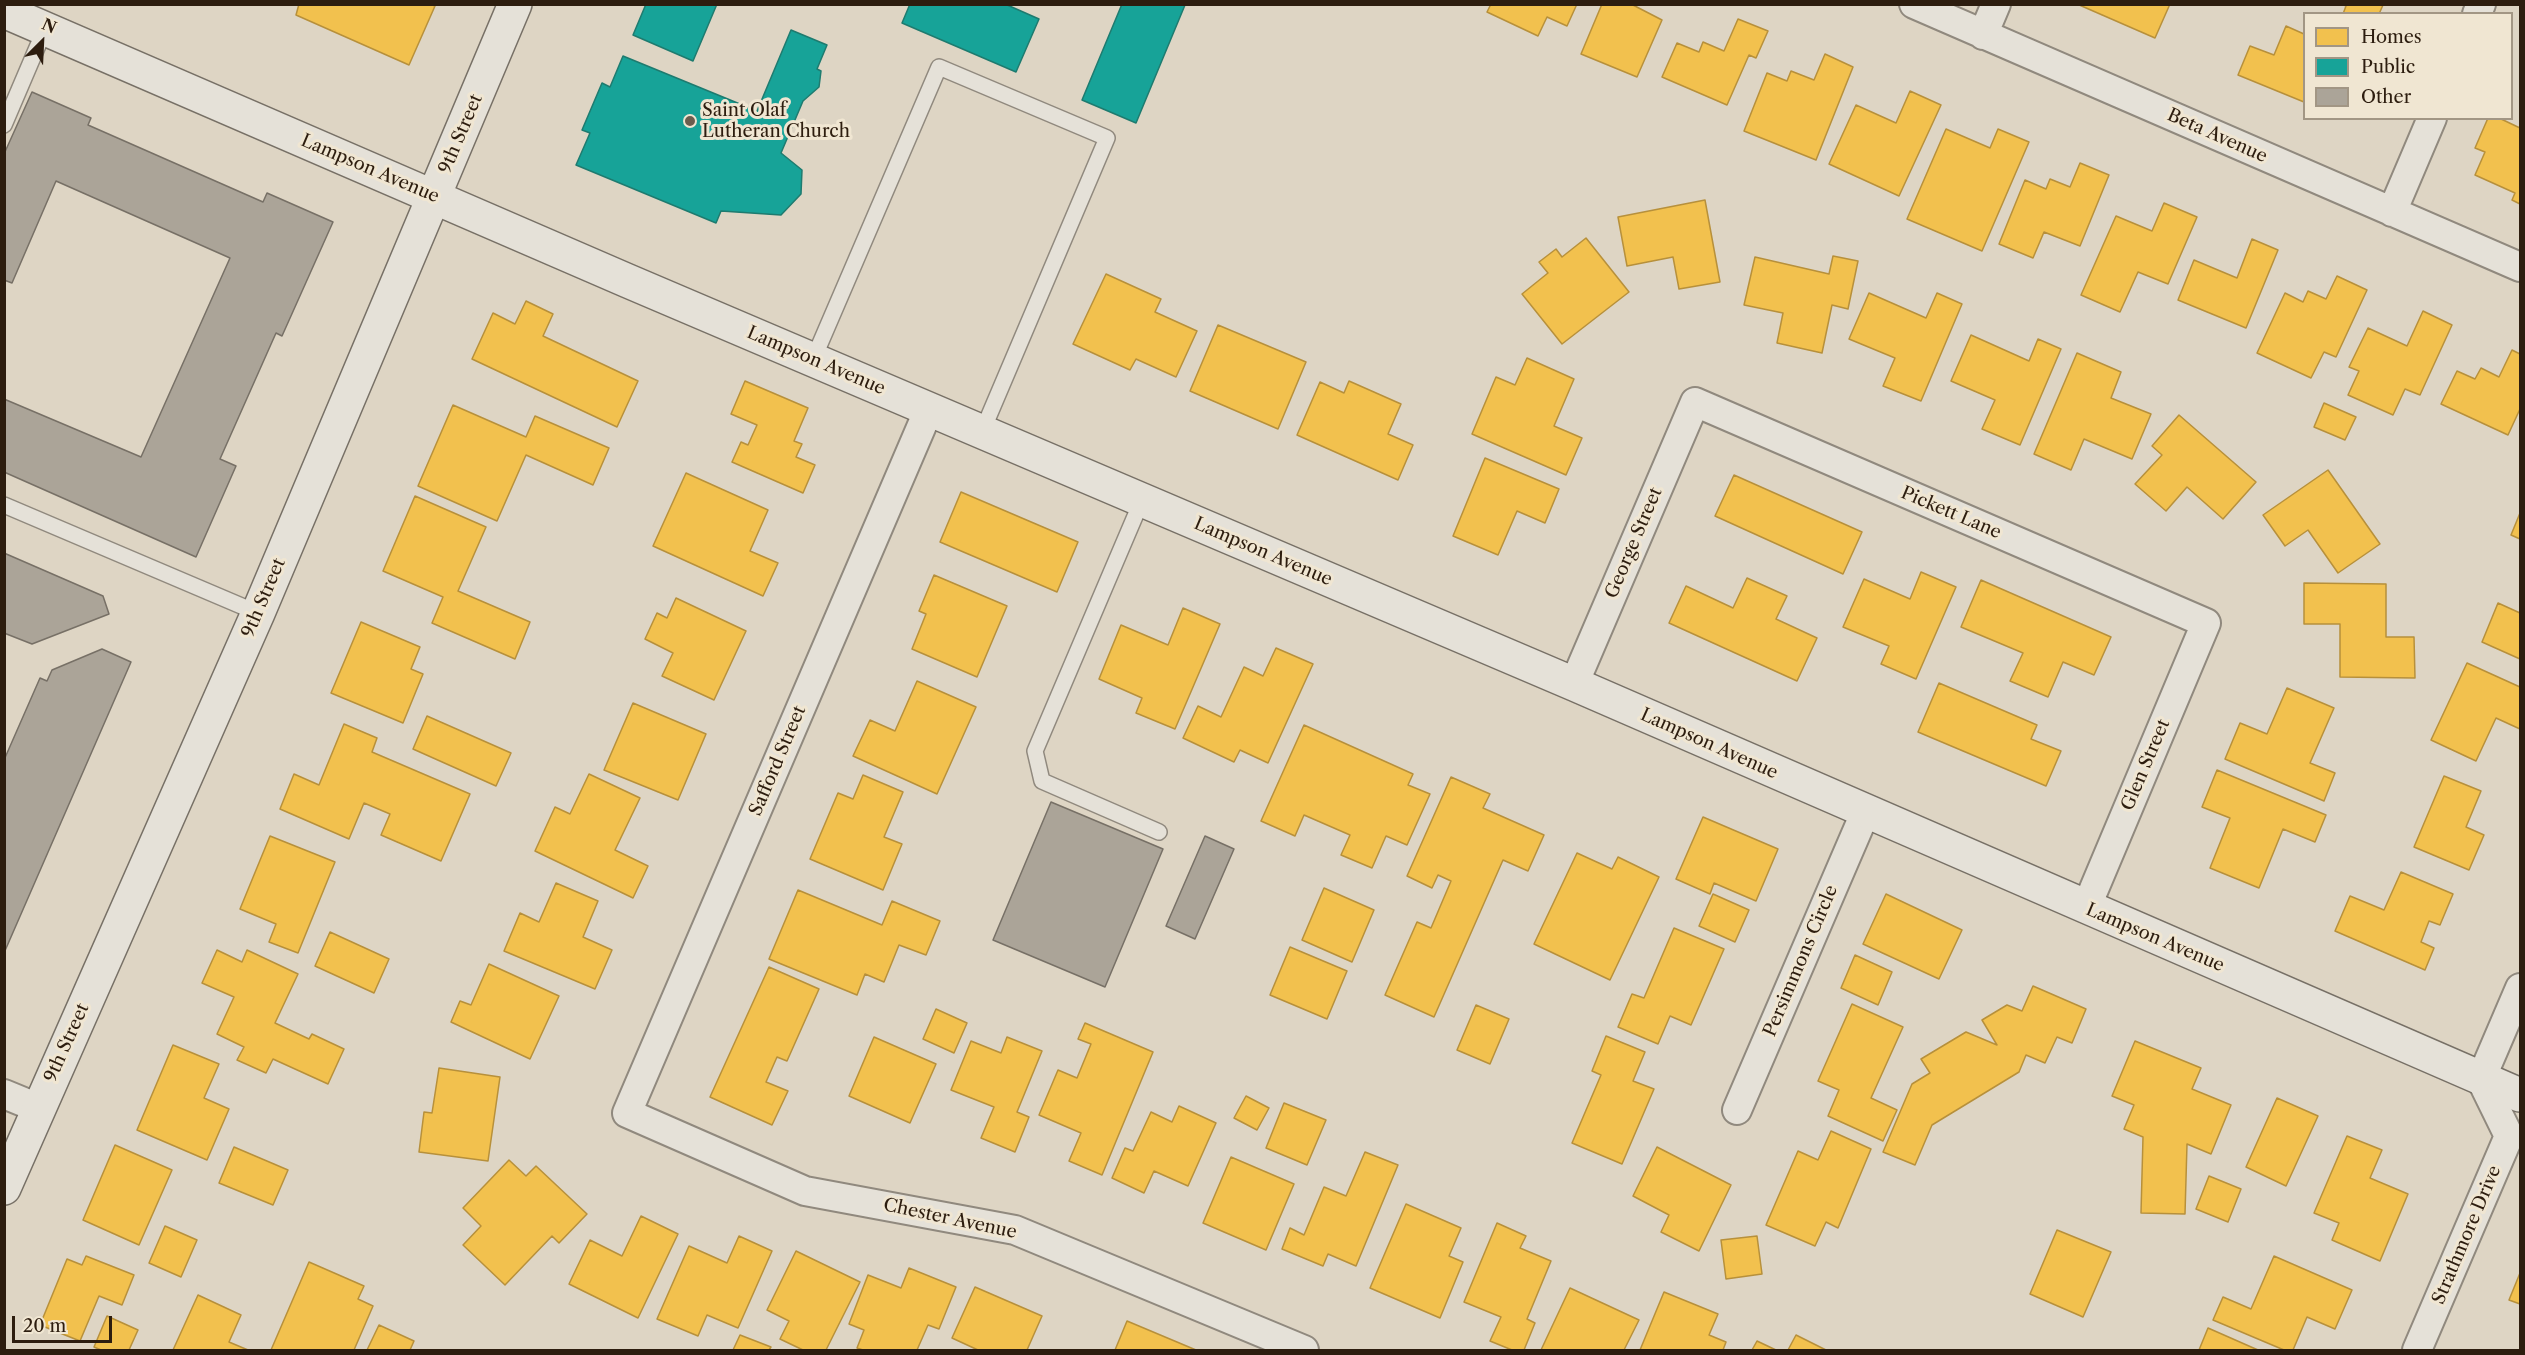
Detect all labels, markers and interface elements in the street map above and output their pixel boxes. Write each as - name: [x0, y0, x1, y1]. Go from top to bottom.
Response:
- north arrow: [12, 12, 72, 72]
- legend: [2303, 12, 2513, 120]
- text: N: [39, 14, 60, 38]
- text: Homes: [2361, 26, 2422, 48]
- text: Public: [2361, 56, 2415, 78]
- text: Other: [2361, 86, 2411, 108]
- street label: 9th Street: [435, 91, 487, 177]
- place label: Saint Olaf Lutheran Church: [702, 100, 850, 142]
- street label: Beta Avenue: [2164, 104, 2270, 168]
- marker: Saint Olaf Lutheran Church: [683, 114, 697, 128]
- street label: Lampson Avenue: [298, 130, 442, 208]
- street label: Lampson Avenue: [744, 322, 888, 400]
- street label: Pickett Lane: [1898, 482, 2004, 544]
- street label: George Street: [1601, 484, 1667, 602]
- street label: Lampson Avenue: [1191, 513, 1335, 591]
- street label: 9th Street: [238, 555, 290, 641]
- street label: Safford Street: [745, 703, 811, 819]
- street label: Lampson Avenue: [1637, 704, 1781, 784]
- street label: Glen Street: [2117, 716, 2175, 814]
- street label: Persimmons Circle: [1759, 882, 1843, 1040]
- street label: Lampson Avenue: [2083, 899, 2227, 977]
- street label: 9th Street: [40, 1000, 94, 1086]
- street label: Strathmore Drive: [2428, 1162, 2506, 1308]
- street label: Chester Avenue: [881, 1194, 1019, 1244]
- scale bar: [15, 1304, 116, 1342]
- text: 20 m: [23, 1315, 66, 1337]

